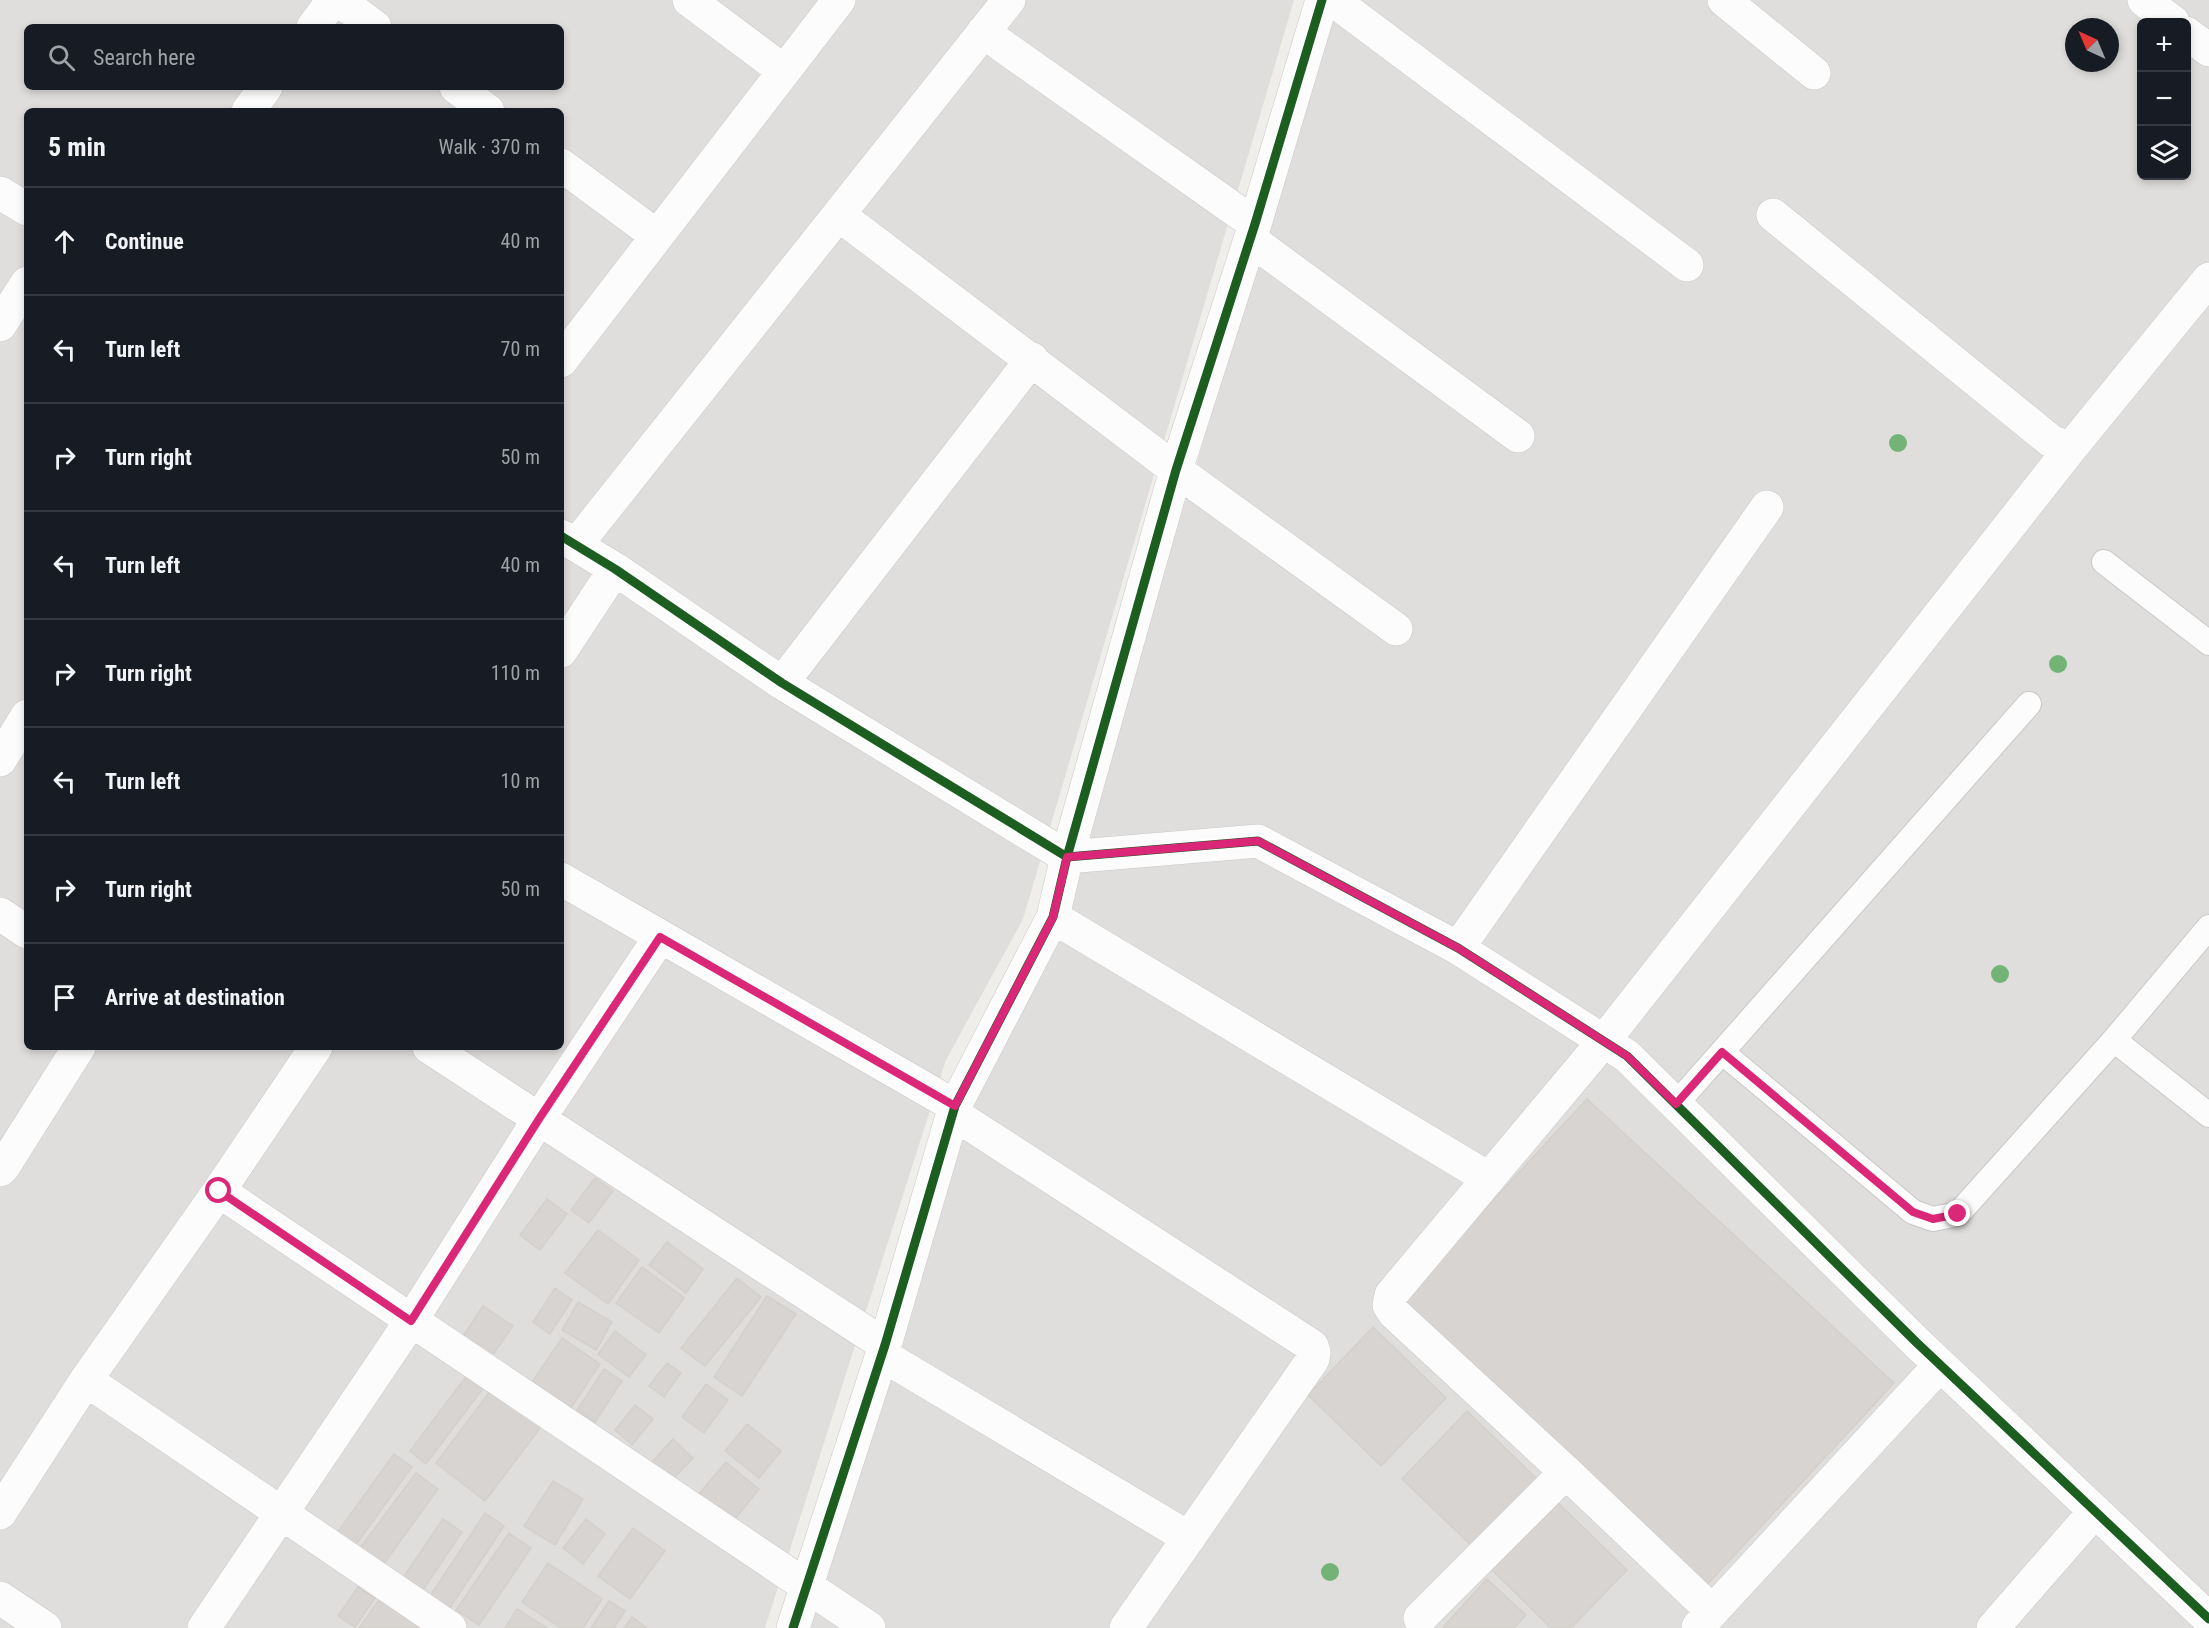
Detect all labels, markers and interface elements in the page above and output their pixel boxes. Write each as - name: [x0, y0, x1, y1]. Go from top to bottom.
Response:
- north arrow: [2065, 18, 2119, 72]
- map controls: [2137, 18, 2191, 180]
- button: +: [2137, 18, 2191, 72]
- search box: [24, 24, 564, 90]
- icon: search: [45, 41, 78, 74]
- text: Search here: [93, 45, 195, 70]
- button: −: [2137, 72, 2191, 126]
- button: layers: [2137, 126, 2191, 180]
- text: 5 min: [48, 132, 106, 162]
- text: Walk · 370 m: [439, 135, 540, 159]
- icon: ahead: [48, 225, 81, 258]
- text: Continue: [105, 229, 184, 254]
- text: 40 m: [501, 229, 540, 253]
- icon: left: [48, 333, 81, 366]
- text: Turn left: [105, 337, 180, 362]
- text: 70 m: [501, 337, 540, 361]
- icon: right: [48, 441, 81, 474]
- text: Turn right: [105, 445, 192, 470]
- text: 50 m: [501, 445, 540, 469]
- icon: left: [48, 549, 81, 582]
- text: Turn left: [105, 553, 180, 578]
- text: 40 m: [501, 553, 540, 577]
- icon: right: [48, 657, 81, 690]
- text: Turn right: [105, 661, 192, 686]
- text: 110 m: [491, 661, 540, 685]
- icon: left: [48, 765, 81, 798]
- text: Turn left: [105, 769, 180, 794]
- text: 10 m: [501, 769, 540, 793]
- icon: right: [48, 873, 81, 906]
- text: Turn right: [105, 877, 192, 902]
- text: 50 m: [501, 877, 540, 901]
- icon: arrive: [48, 981, 81, 1014]
- text: Arrive at destination: [105, 985, 285, 1010]
- route start: [205, 1177, 231, 1203]
- route end: [1944, 1200, 1970, 1226]

